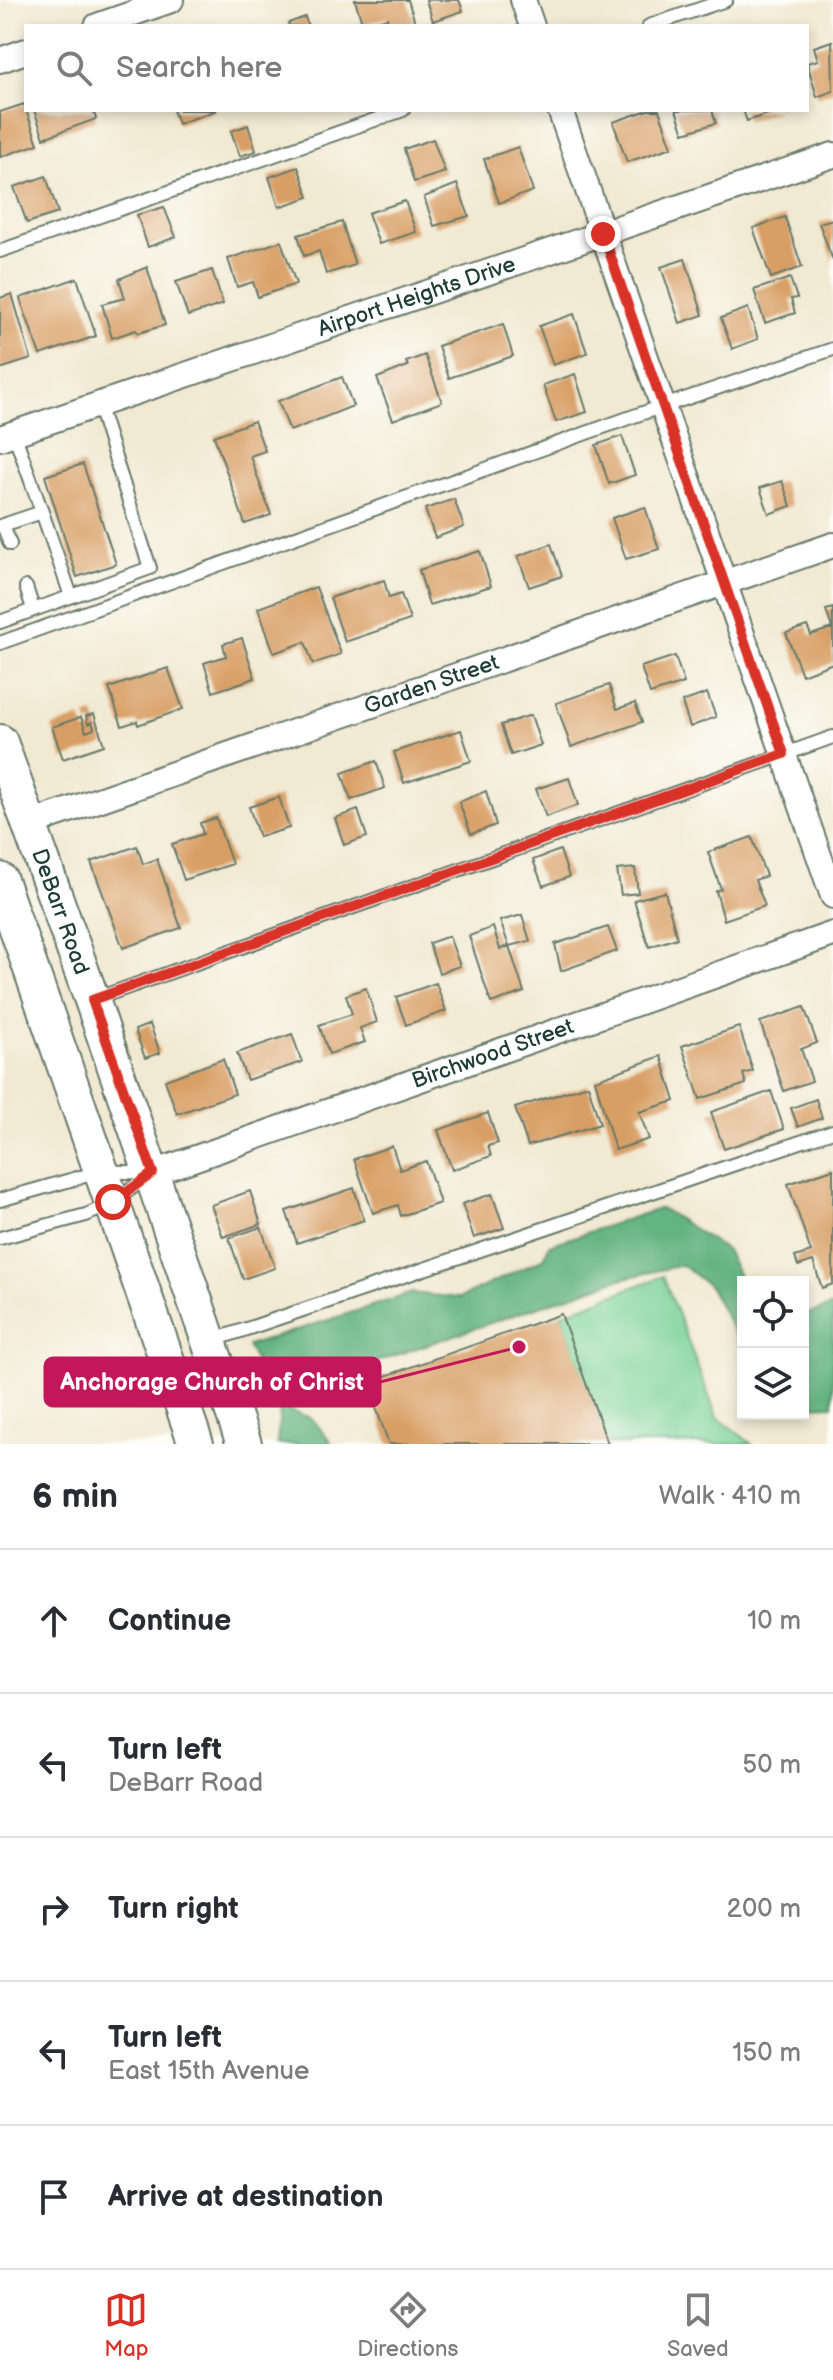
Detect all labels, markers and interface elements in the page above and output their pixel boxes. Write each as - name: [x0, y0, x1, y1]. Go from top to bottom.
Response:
- search box: [24, 24, 809, 112]
- icon: search: [52, 46, 96, 90]
- text: Search here: [116, 50, 282, 86]
- route end: [585, 216, 621, 252]
- street label: Airport Heights Drive: [314, 250, 519, 343]
- street label: Garden Street: [361, 648, 502, 720]
- street label: DeBarr Road: [26, 845, 95, 978]
- street label: Birchwood Street: [408, 1013, 577, 1094]
- route start: [95, 1184, 131, 1220]
- map controls: [737, 1276, 809, 1420]
- button: locate: [737, 1276, 809, 1348]
- button: layers: [737, 1348, 809, 1420]
- callout: Anchorage Church of Christ: [45, 1358, 380, 1406]
- text: Anchorage Church of Christ: [59, 1368, 364, 1397]
- text: 6 min: [32, 1476, 118, 1517]
- text: Walk · 410 m: [659, 1481, 801, 1512]
- icon: ahead: [32, 1599, 76, 1643]
- text: Continue: [108, 1603, 231, 1639]
- text: 10 m: [747, 1606, 801, 1637]
- text: Turn left: [108, 1732, 222, 1768]
- icon: left: [32, 1743, 76, 1787]
- text: 50 m: [742, 1750, 801, 1781]
- text: DeBarr Road: [108, 1768, 263, 1799]
- icon: right: [32, 1887, 76, 1931]
- text: Turn right: [108, 1891, 239, 1927]
- text: 200 m: [727, 1894, 801, 1925]
- text: Turn left: [108, 2020, 222, 2056]
- icon: left: [32, 2031, 76, 2075]
- text: 150 m: [732, 2038, 801, 2069]
- text: East 15th Avenue: [108, 2056, 309, 2087]
- icon: arrive: [32, 2175, 76, 2219]
- text: Arrive at destination: [108, 2179, 384, 2215]
- tab: Map: [104, 2288, 149, 2363]
- tab: Directions: [357, 2288, 458, 2363]
- tab: Saved: [667, 2288, 729, 2363]

